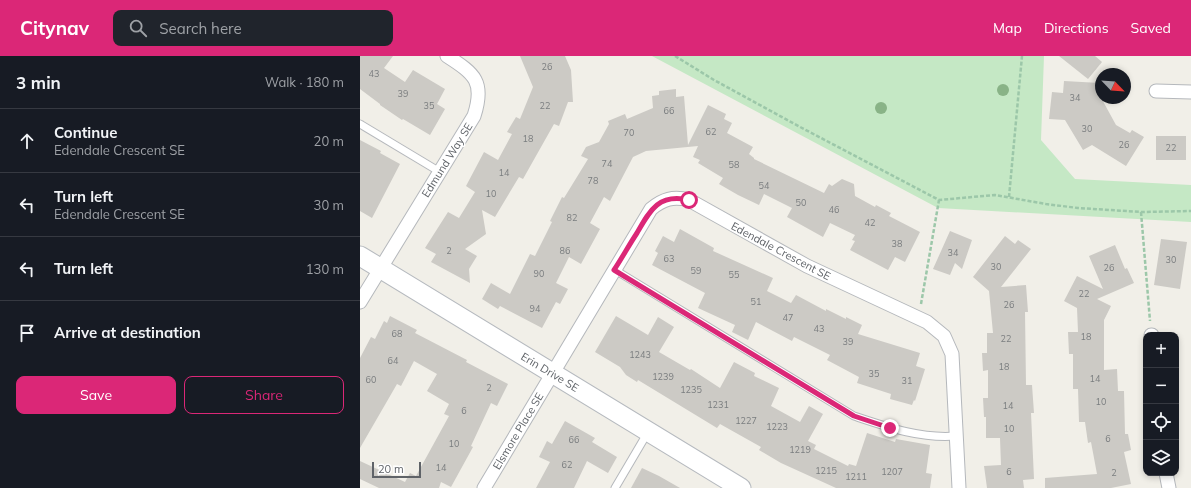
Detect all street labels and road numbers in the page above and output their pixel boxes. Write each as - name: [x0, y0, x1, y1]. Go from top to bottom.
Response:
- street label: Edmund Way SE: [419, 120, 475, 200]
- street label: Edendale Crescent SE: [729, 219, 833, 283]
- street label: Erin Drive SE: [518, 349, 582, 395]
- street label: Elsmore Place SE: [490, 390, 546, 472]

